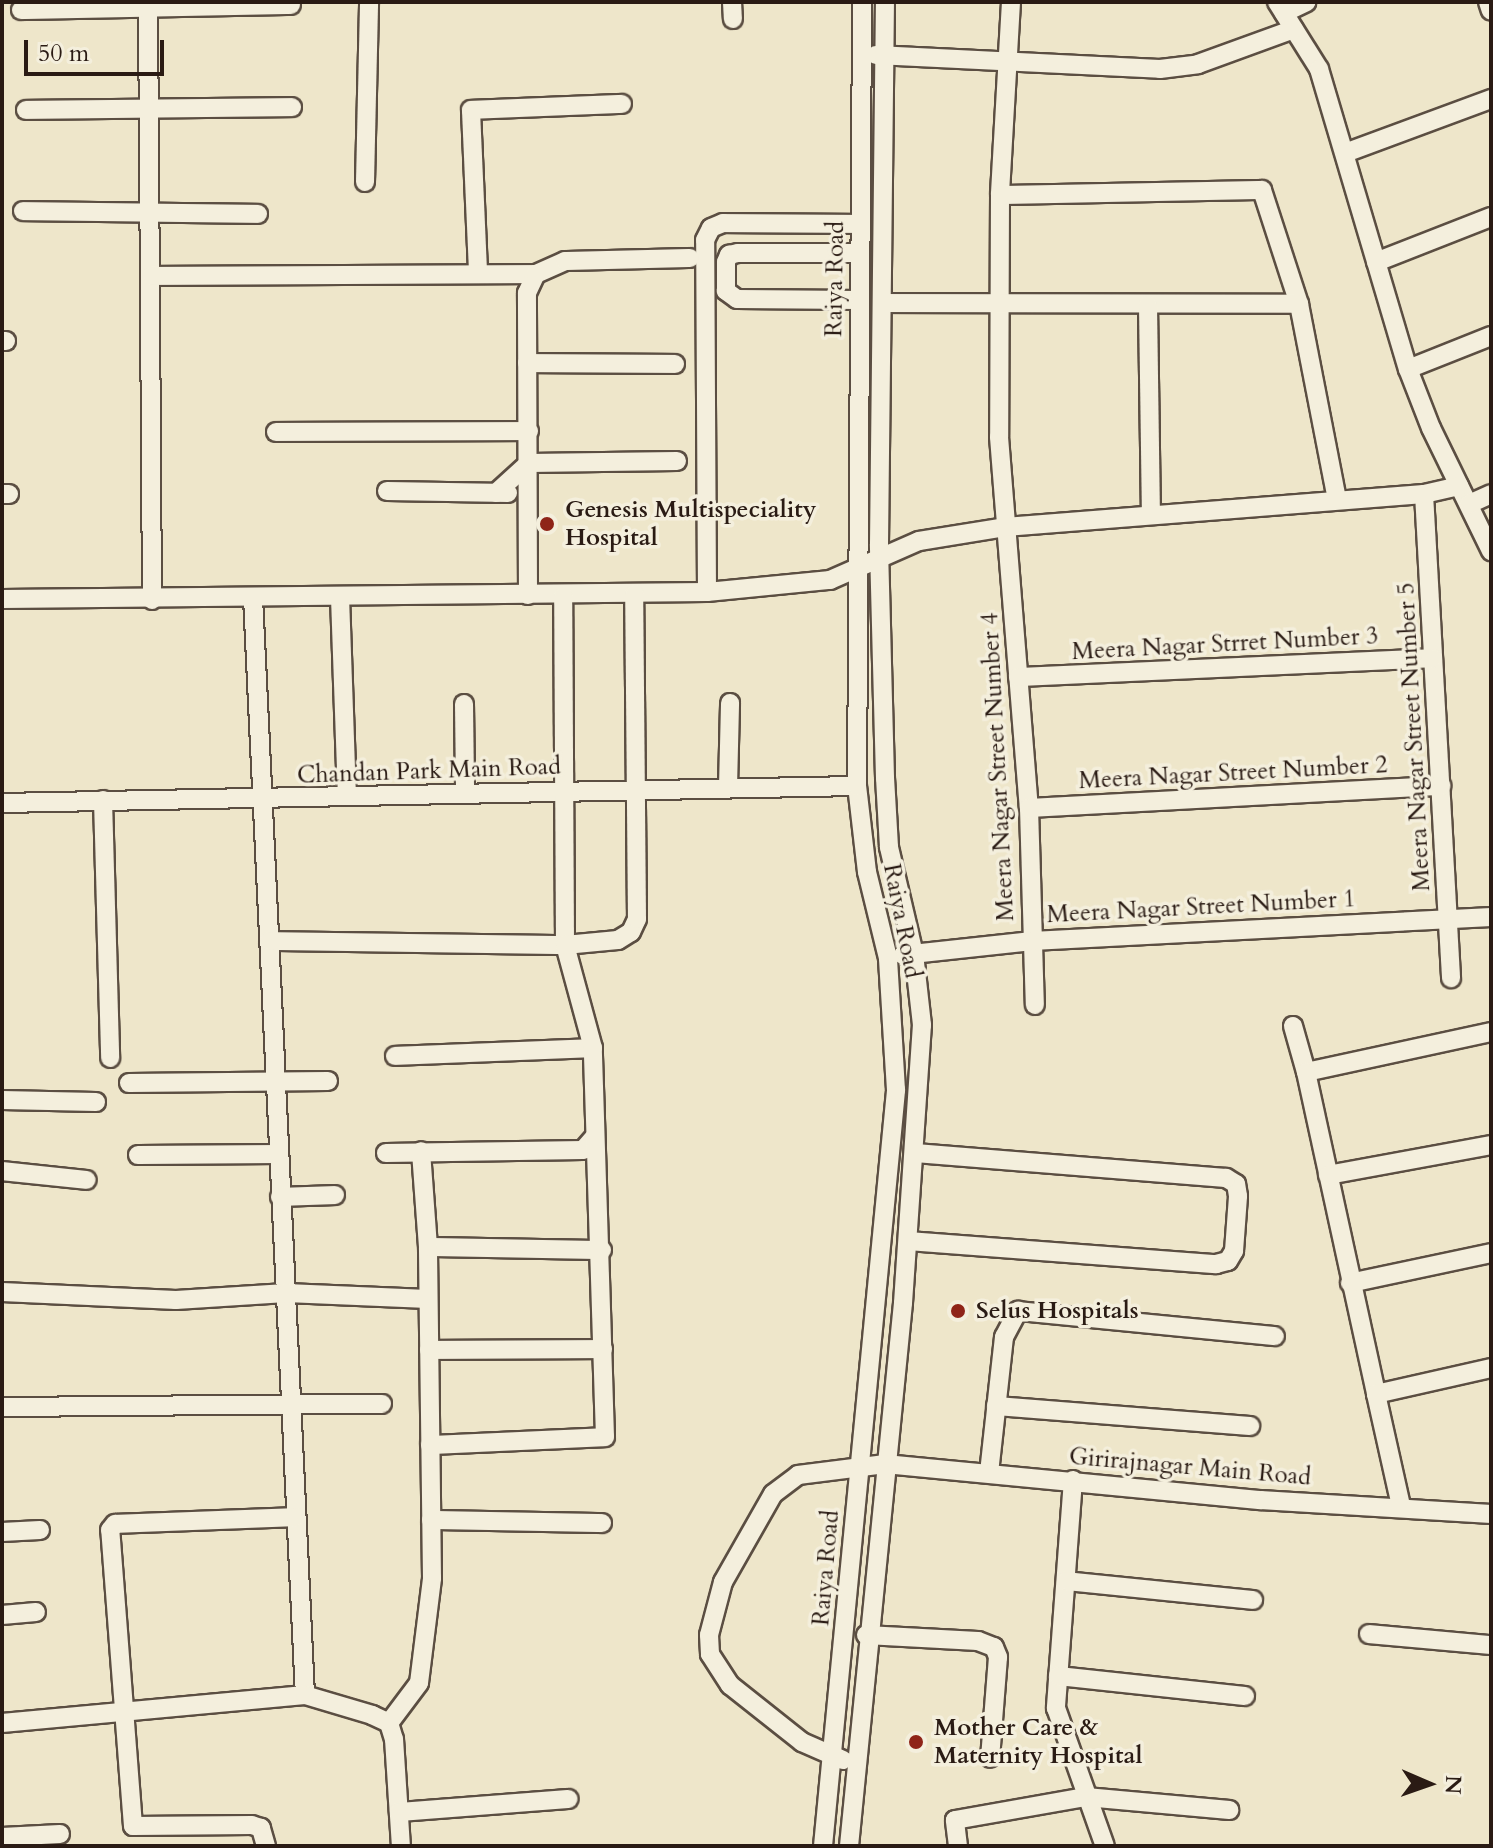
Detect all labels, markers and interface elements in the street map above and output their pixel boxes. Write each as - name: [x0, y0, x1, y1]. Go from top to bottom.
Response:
- scale bar: [28, 24, 168, 74]
- text: 50 m: [38, 37, 89, 70]
- street label: Raiya Road: [820, 221, 850, 337]
- place label: Genesis Multispeciality Hospital: [565, 496, 816, 552]
- marker: Genesis Multispeciality Hospital: [536, 513, 558, 535]
- street label: Meera Nagar Street Number 5: [1392, 582, 1436, 892]
- street label: Meera Nagar Street Number 4: [976, 612, 1020, 922]
- street label: Meera Nagar Strret Number 3: [1071, 622, 1379, 666]
- street label: Meera Nagar Street Number 2: [1078, 751, 1388, 795]
- street label: Chandan Park Main Road: [297, 752, 561, 790]
- street label: Raiya Road: [877, 861, 927, 981]
- street label: Meera Nagar Street Number 1: [1046, 885, 1356, 929]
- place label: Selus Hospitals: [976, 1297, 1139, 1325]
- marker: Selus Hospitals: [947, 1300, 969, 1322]
- street label: Girirajnagar Main Road: [1068, 1442, 1312, 1492]
- street label: Raiya Road: [807, 1509, 845, 1627]
- place label: Mother Care & Maternity Hospital: [934, 1714, 1142, 1770]
- marker: Mother Care & Maternity Hospital: [905, 1731, 927, 1753]
- north arrow: [1389, 1744, 1469, 1824]
- text: N: [1438, 1775, 1468, 1795]

